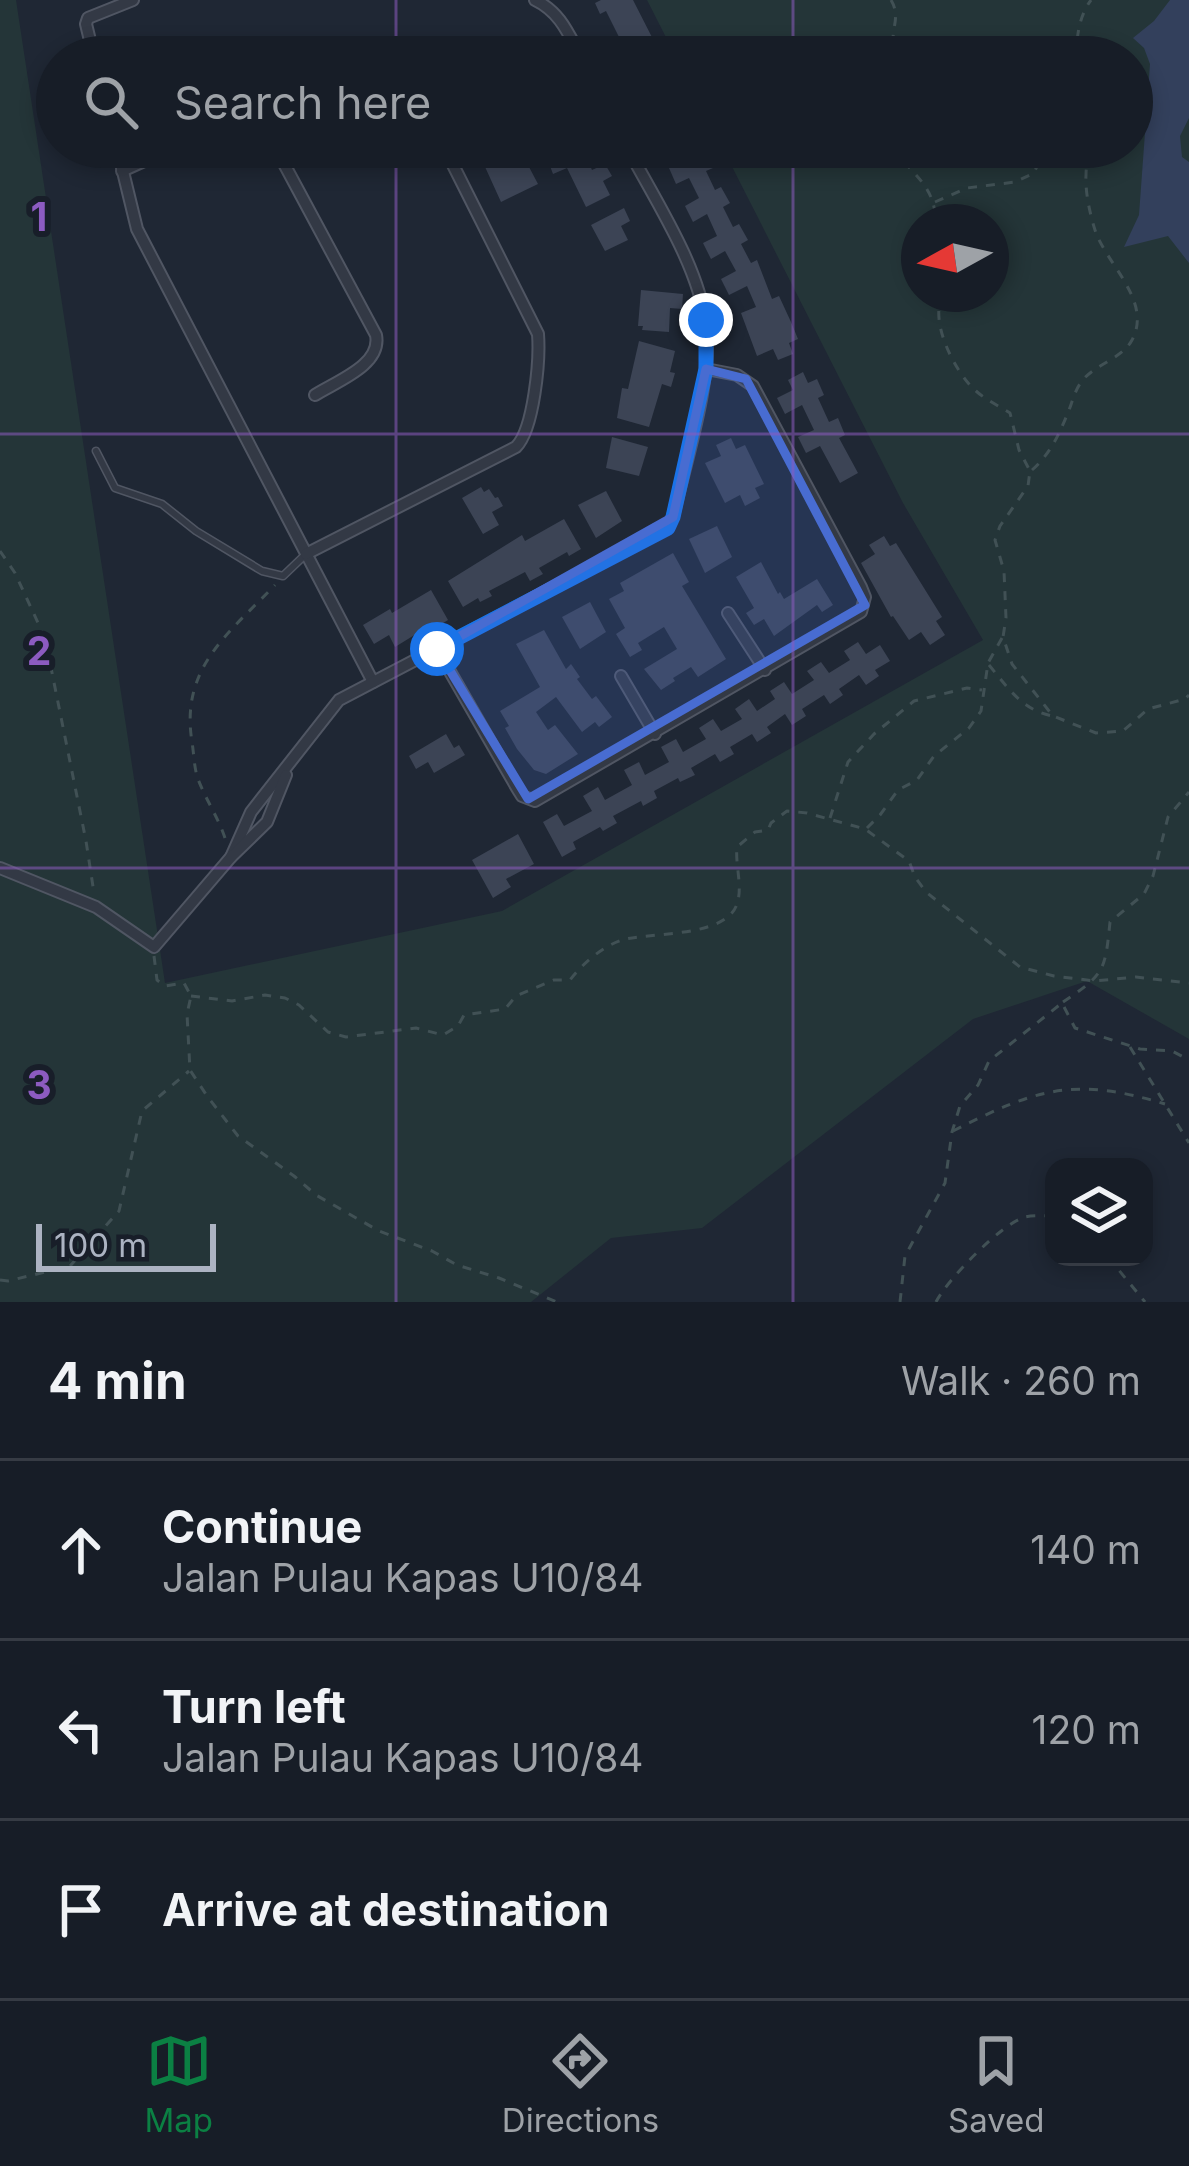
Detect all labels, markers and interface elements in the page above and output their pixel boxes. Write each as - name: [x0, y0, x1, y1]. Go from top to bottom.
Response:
- search box: [36, 36, 1153, 168]
- icon: search: [78, 69, 144, 135]
- text: Search here: [174, 75, 431, 130]
- text: 1: [31, 193, 47, 240]
- north arrow: [901, 204, 1009, 312]
- route end: [679, 293, 733, 347]
- route start: [410, 622, 464, 676]
- text: 2: [27, 627, 51, 674]
- text: 3: [26, 1061, 52, 1108]
- map controls: [1045, 1158, 1153, 1266]
- button: layers: [1045, 1158, 1153, 1266]
- scale bar: [36, 1218, 216, 1271]
- text: 100 m: [54, 1225, 147, 1265]
- text: 4 min: [48, 1350, 187, 1411]
- text: Walk · 260 m: [901, 1357, 1141, 1404]
- text: Continue: [162, 1499, 362, 1554]
- icon: ahead: [48, 1517, 114, 1583]
- text: 140 m: [1030, 1526, 1141, 1573]
- text: Jalan Pulau Kapas U10/84: [162, 1554, 644, 1601]
- text: Turn left: [162, 1679, 346, 1734]
- icon: left: [48, 1697, 114, 1763]
- text: 120 m: [1032, 1706, 1141, 1753]
- text: Jalan Pulau Kapas U10/84: [162, 1734, 644, 1781]
- icon: arrive: [48, 1877, 114, 1943]
- text: Arrive at destination: [162, 1882, 609, 1937]
- tab: Map: [144, 2028, 213, 2140]
- tab: Directions: [502, 2028, 659, 2140]
- tab: Saved: [948, 2028, 1045, 2140]

